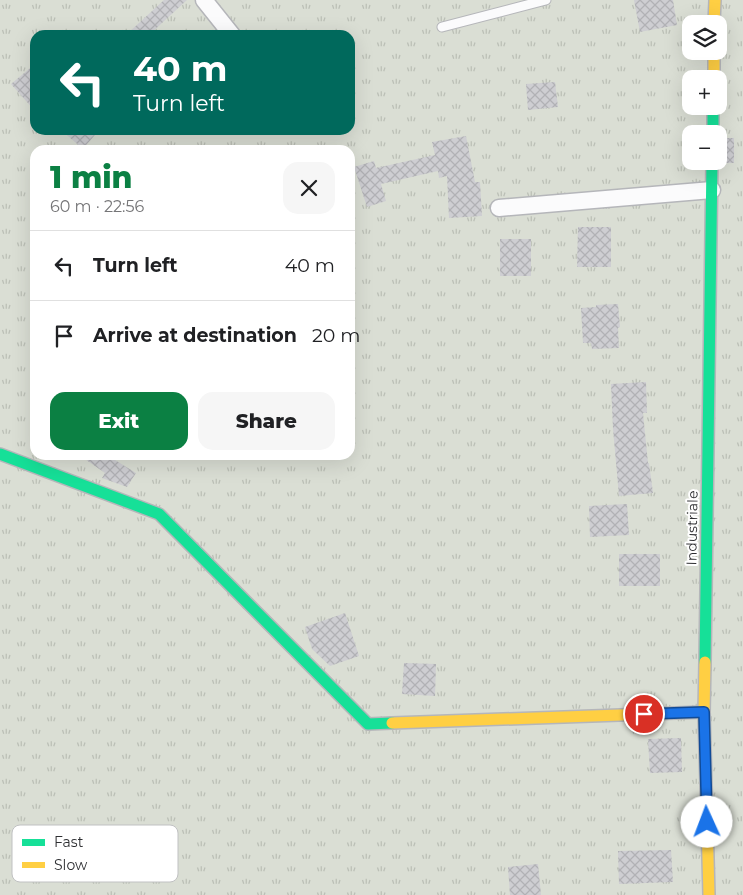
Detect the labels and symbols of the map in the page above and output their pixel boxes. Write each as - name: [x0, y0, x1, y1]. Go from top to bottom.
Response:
- street label: Industriale: [682, 490, 702, 566]
- pin: [623, 693, 665, 735]
- position arrow: [680, 795, 732, 847]
- legend: [12, 825, 178, 882]
- text: Fast: [54, 833, 84, 851]
- text: Slow: [54, 856, 88, 874]

